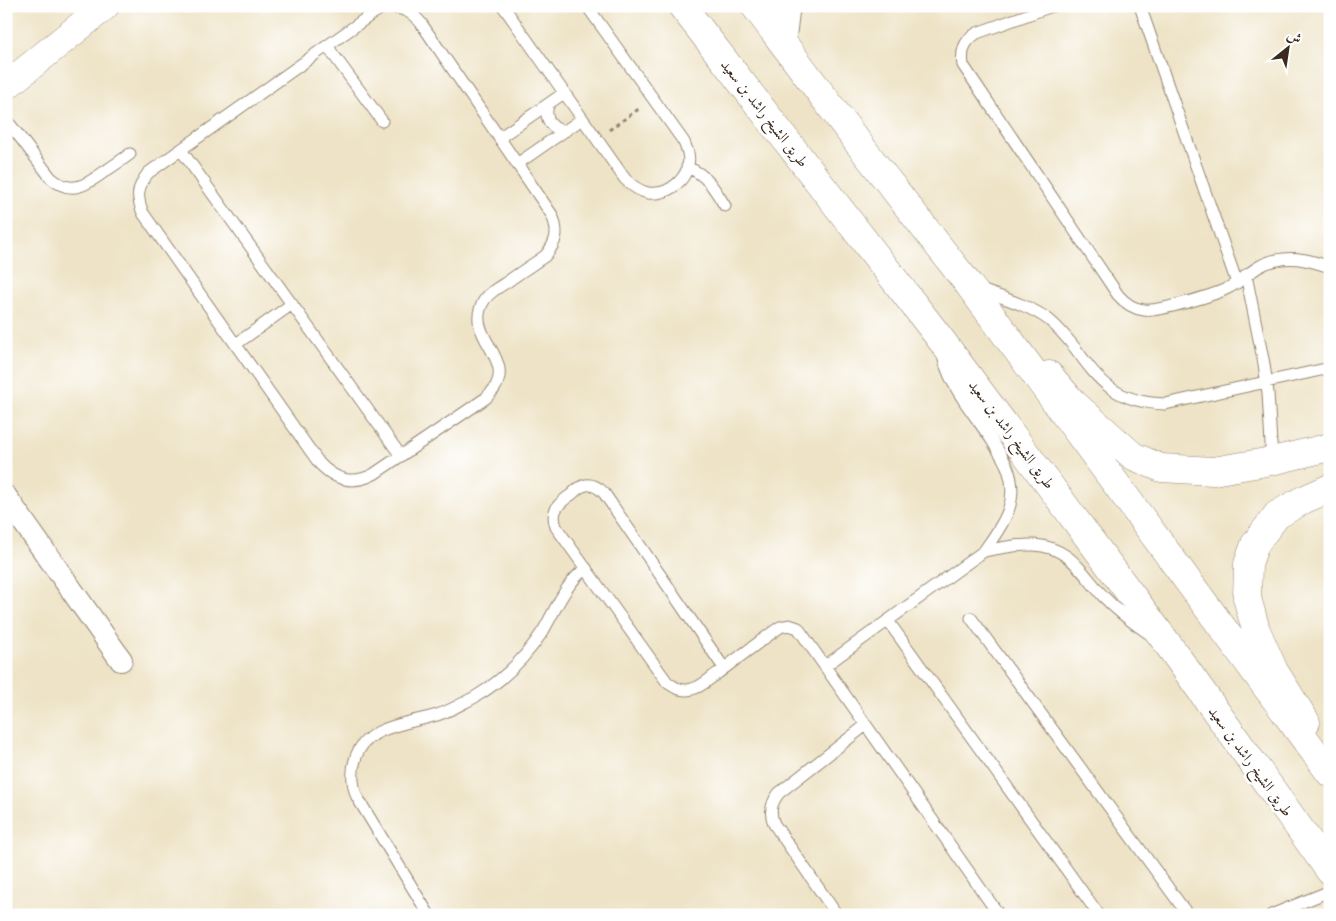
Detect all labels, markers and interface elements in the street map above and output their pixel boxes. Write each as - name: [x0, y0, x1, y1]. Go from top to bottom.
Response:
- north arrow: [1264, 22, 1314, 72]
- text: ش: [1284, 25, 1305, 48]
- street label: طريق الشيخ راشد بن سعيد: [713, 55, 813, 174]
- street label: طريق الشيخ راشد بن سعيد: [961, 376, 1059, 495]
- street label: طريق الشيخ راشد بن سعيد: [1201, 702, 1297, 823]

